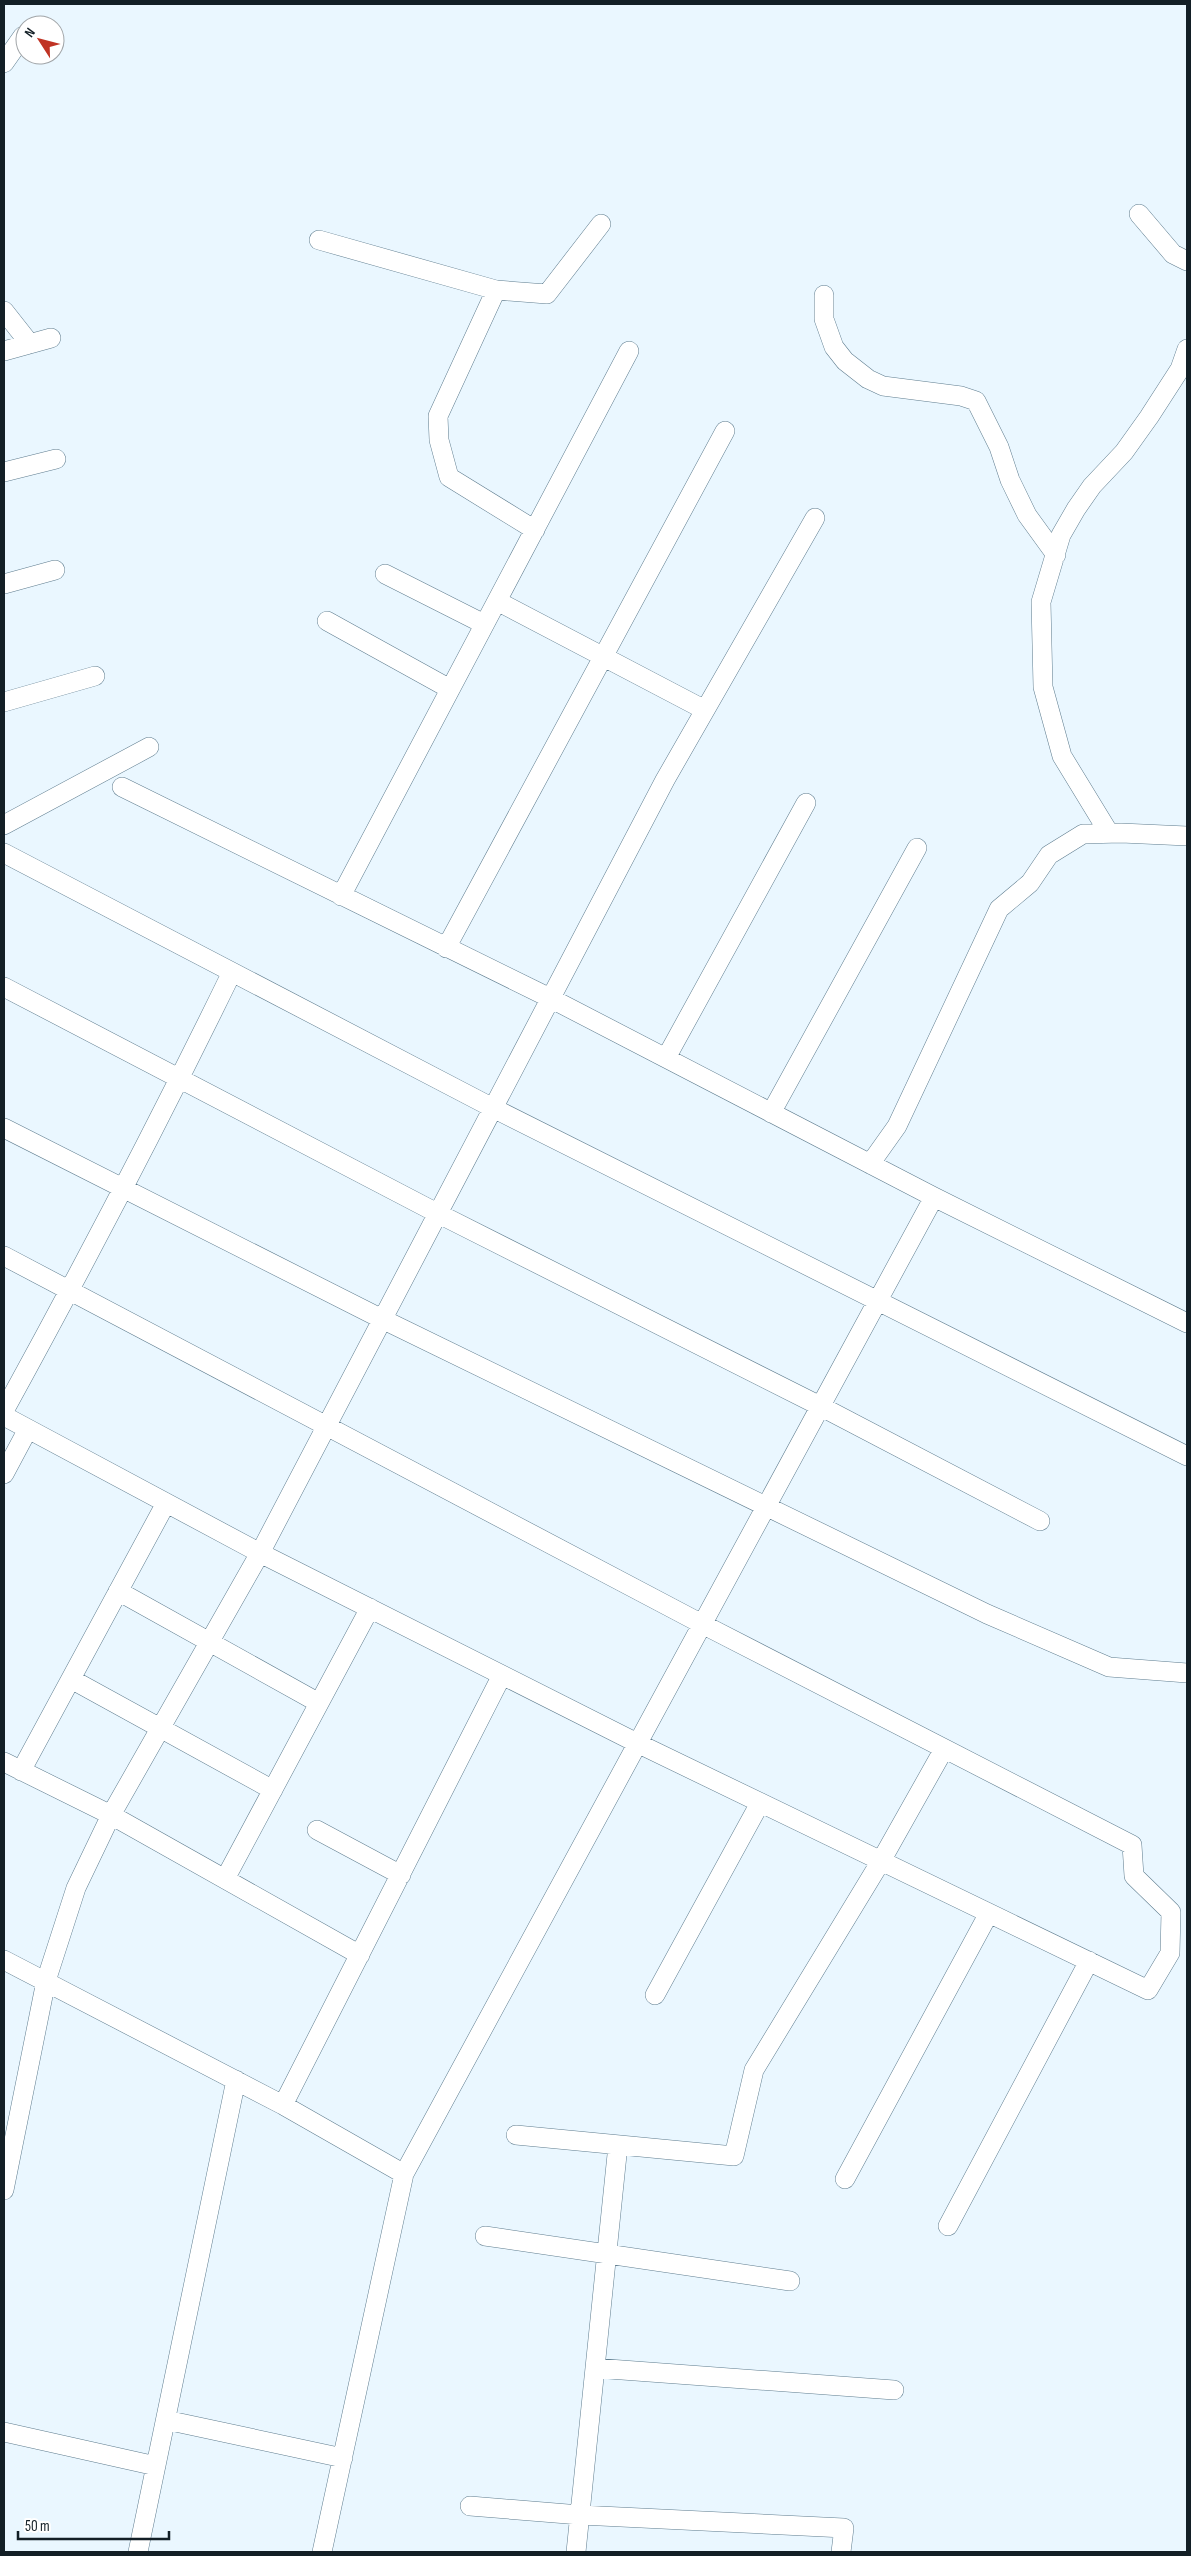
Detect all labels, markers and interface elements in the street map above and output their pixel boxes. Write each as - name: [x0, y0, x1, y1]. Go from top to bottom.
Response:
- north arrow: [15, 15, 65, 65]
- text: N: [21, 25, 39, 41]
- scale bar: [18, 2508, 169, 2540]
- text: 50 m: [25, 2517, 50, 2536]

